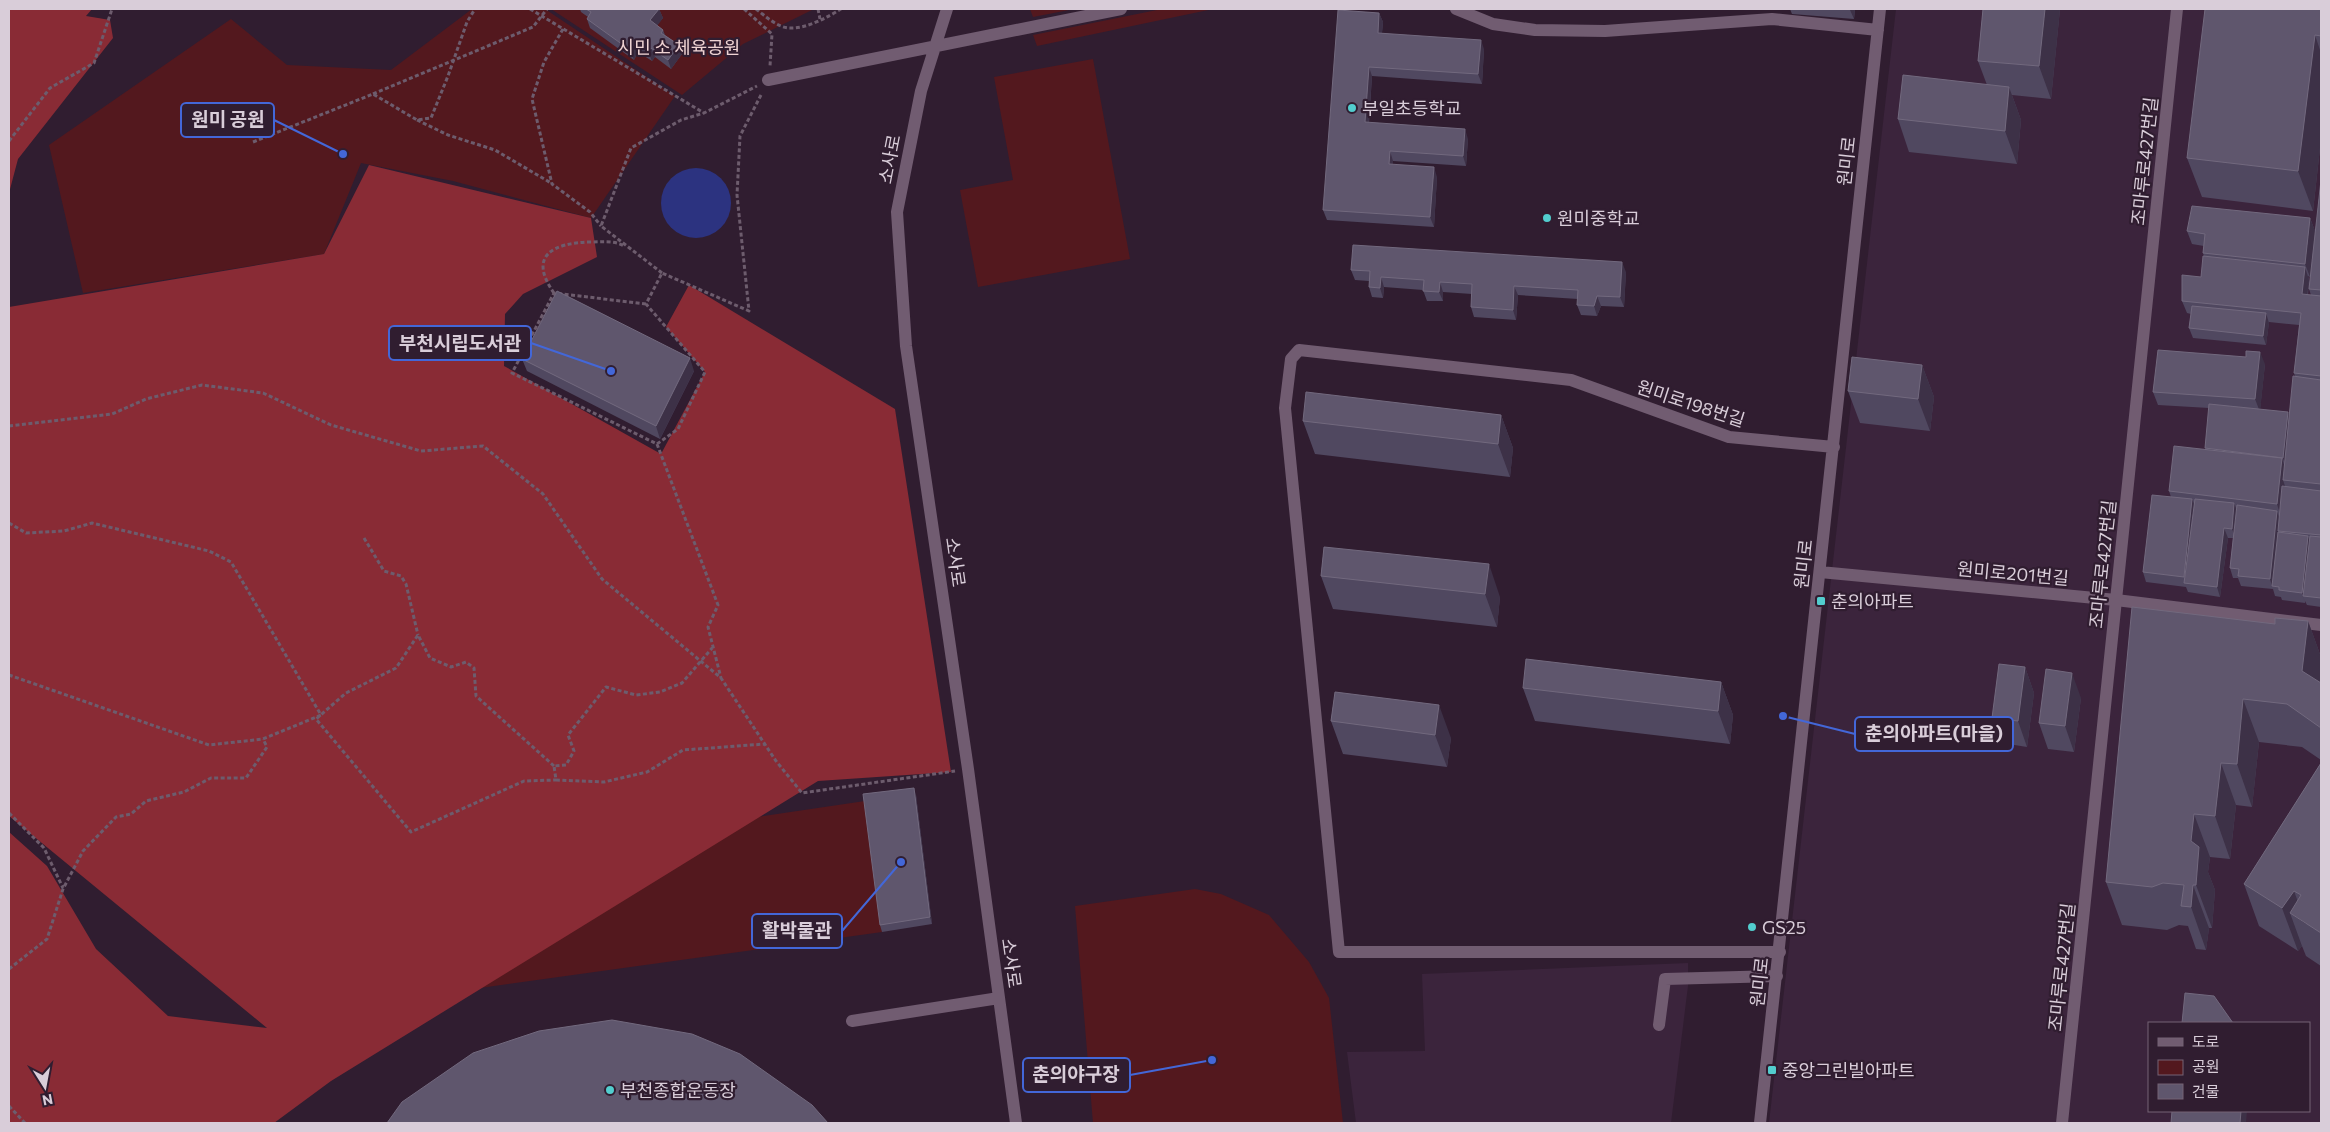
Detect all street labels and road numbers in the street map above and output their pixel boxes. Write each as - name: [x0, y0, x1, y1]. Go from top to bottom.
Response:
- street label: 조마루로427번길: [2126, 96, 2162, 226]
- street label: 소사로: [873, 133, 905, 185]
- street label: 원미로: [1832, 135, 1860, 187]
- street label: 원미로198번길: [1634, 375, 1748, 431]
- street label: 조마루로427번길: [2084, 499, 2120, 629]
- street label: 소사로: [942, 536, 970, 588]
- street label: 원미로: [1789, 538, 1817, 590]
- street label: 원미로201번길: [1956, 557, 2070, 589]
- street label: 조마루로427번길: [2043, 902, 2079, 1032]
- street label: 소사로: [998, 937, 1026, 989]
- street label: 원미로: [1745, 956, 1773, 1008]

